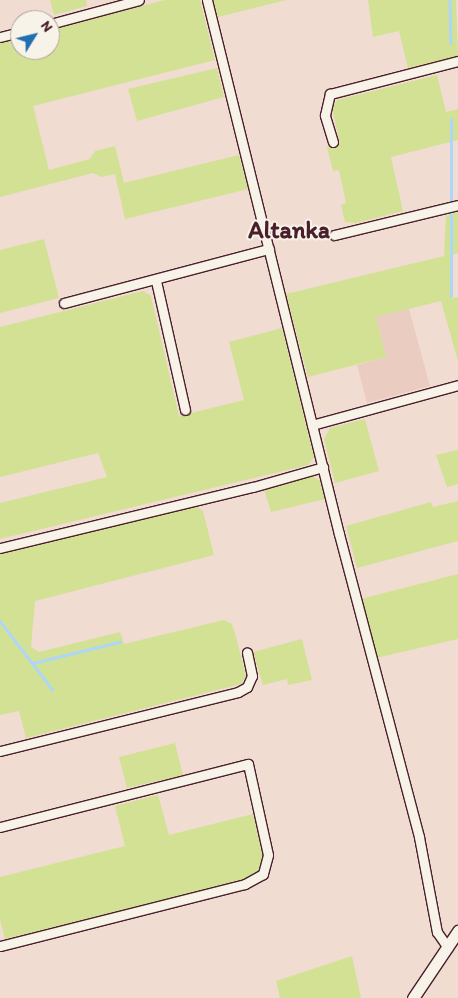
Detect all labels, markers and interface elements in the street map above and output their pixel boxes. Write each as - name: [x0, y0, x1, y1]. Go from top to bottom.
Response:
- north arrow: [10, 10, 60, 60]
- text: N: [37, 18, 56, 35]
- district label: Altanka: [248, 216, 330, 244]

